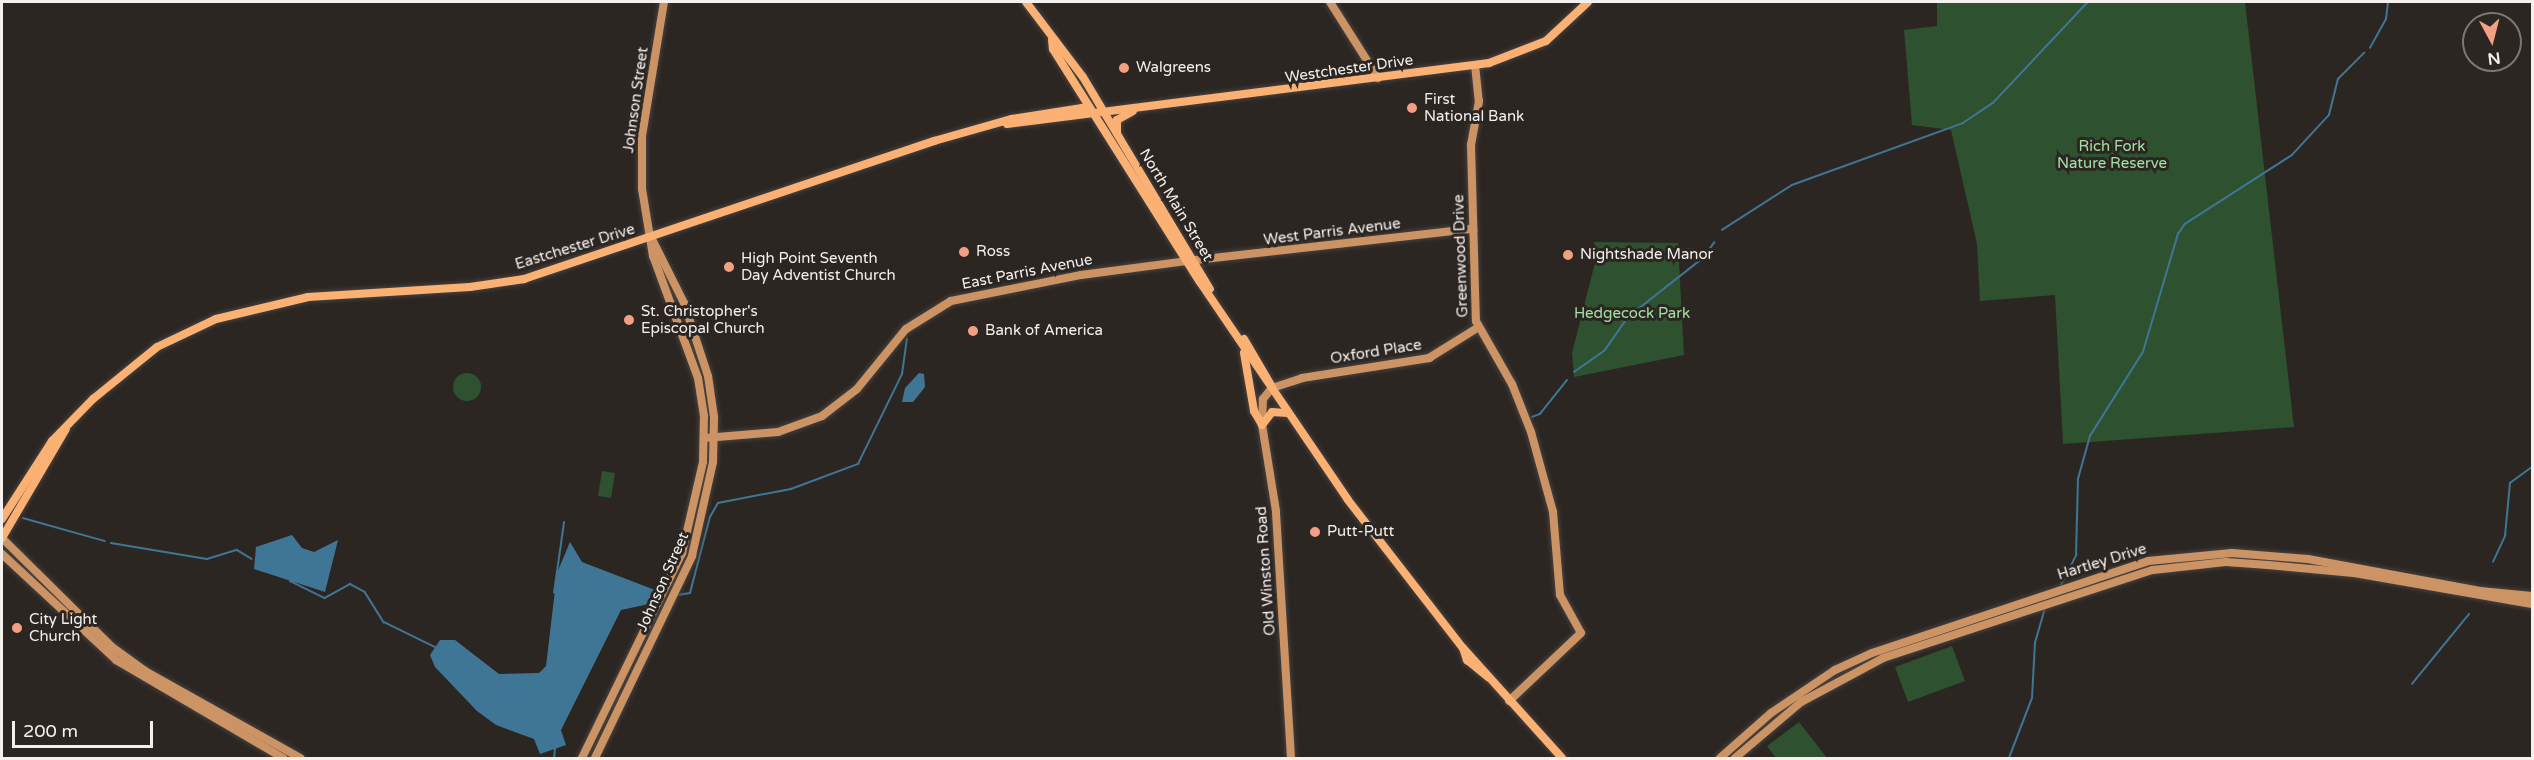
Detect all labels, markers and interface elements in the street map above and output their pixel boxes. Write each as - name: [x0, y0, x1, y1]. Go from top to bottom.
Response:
- north arrow: [2462, 12, 2522, 72]
- street label: Johnson Street: [620, 46, 652, 154]
- text: N: [2486, 47, 2502, 69]
- street label: Westchester Drive: [1284, 51, 1414, 87]
- place label: Walgreens: [1136, 59, 1211, 77]
- marker: Walgreens: [1117, 61, 1131, 75]
- place label: First National Bank: [1424, 90, 1524, 125]
- marker: First National Bank: [1405, 101, 1419, 115]
- park label: Rich Fork Nature Reserve: [2057, 137, 2167, 172]
- street label: North Main Street: [1135, 145, 1217, 265]
- street label: Greenwood Drive: [1450, 194, 1472, 318]
- street label: West Parris Avenue: [1262, 215, 1402, 249]
- street label: Eastchester Drive: [513, 220, 637, 274]
- place label: Ross: [976, 243, 1010, 261]
- marker: Ross: [957, 245, 971, 259]
- place label: Nightshade Manor: [1580, 246, 1713, 264]
- marker: Nightshade Manor: [1561, 248, 1575, 262]
- place label: High Point Seventh Day Adventist Church: [741, 249, 896, 284]
- street label: East Parris Avenue: [960, 250, 1094, 294]
- marker: High Point Seventh Day Adventist Church: [722, 260, 736, 274]
- place label: St. Christopher's Episcopal Church: [641, 302, 765, 337]
- park label: Hedgecock Park: [1574, 305, 1690, 323]
- marker: St. Christopher's Episcopal Church: [622, 313, 636, 327]
- place label: Bank of America: [985, 322, 1103, 340]
- marker: Bank of America: [966, 324, 980, 338]
- street label: Oxford Place: [1329, 336, 1423, 368]
- street label: Old Winston Road: [1253, 506, 1279, 636]
- place label: Putt-Putt: [1327, 523, 1394, 541]
- marker: Putt-Putt: [1308, 525, 1322, 539]
- street label: Johnson Street: [633, 530, 693, 634]
- street label: Hartley Drive: [2055, 540, 2149, 584]
- place label: City Light Church: [29, 610, 97, 645]
- marker: City Light Church: [10, 621, 24, 635]
- scale bar: [15, 709, 156, 747]
- text: 200 m: [23, 720, 78, 742]

